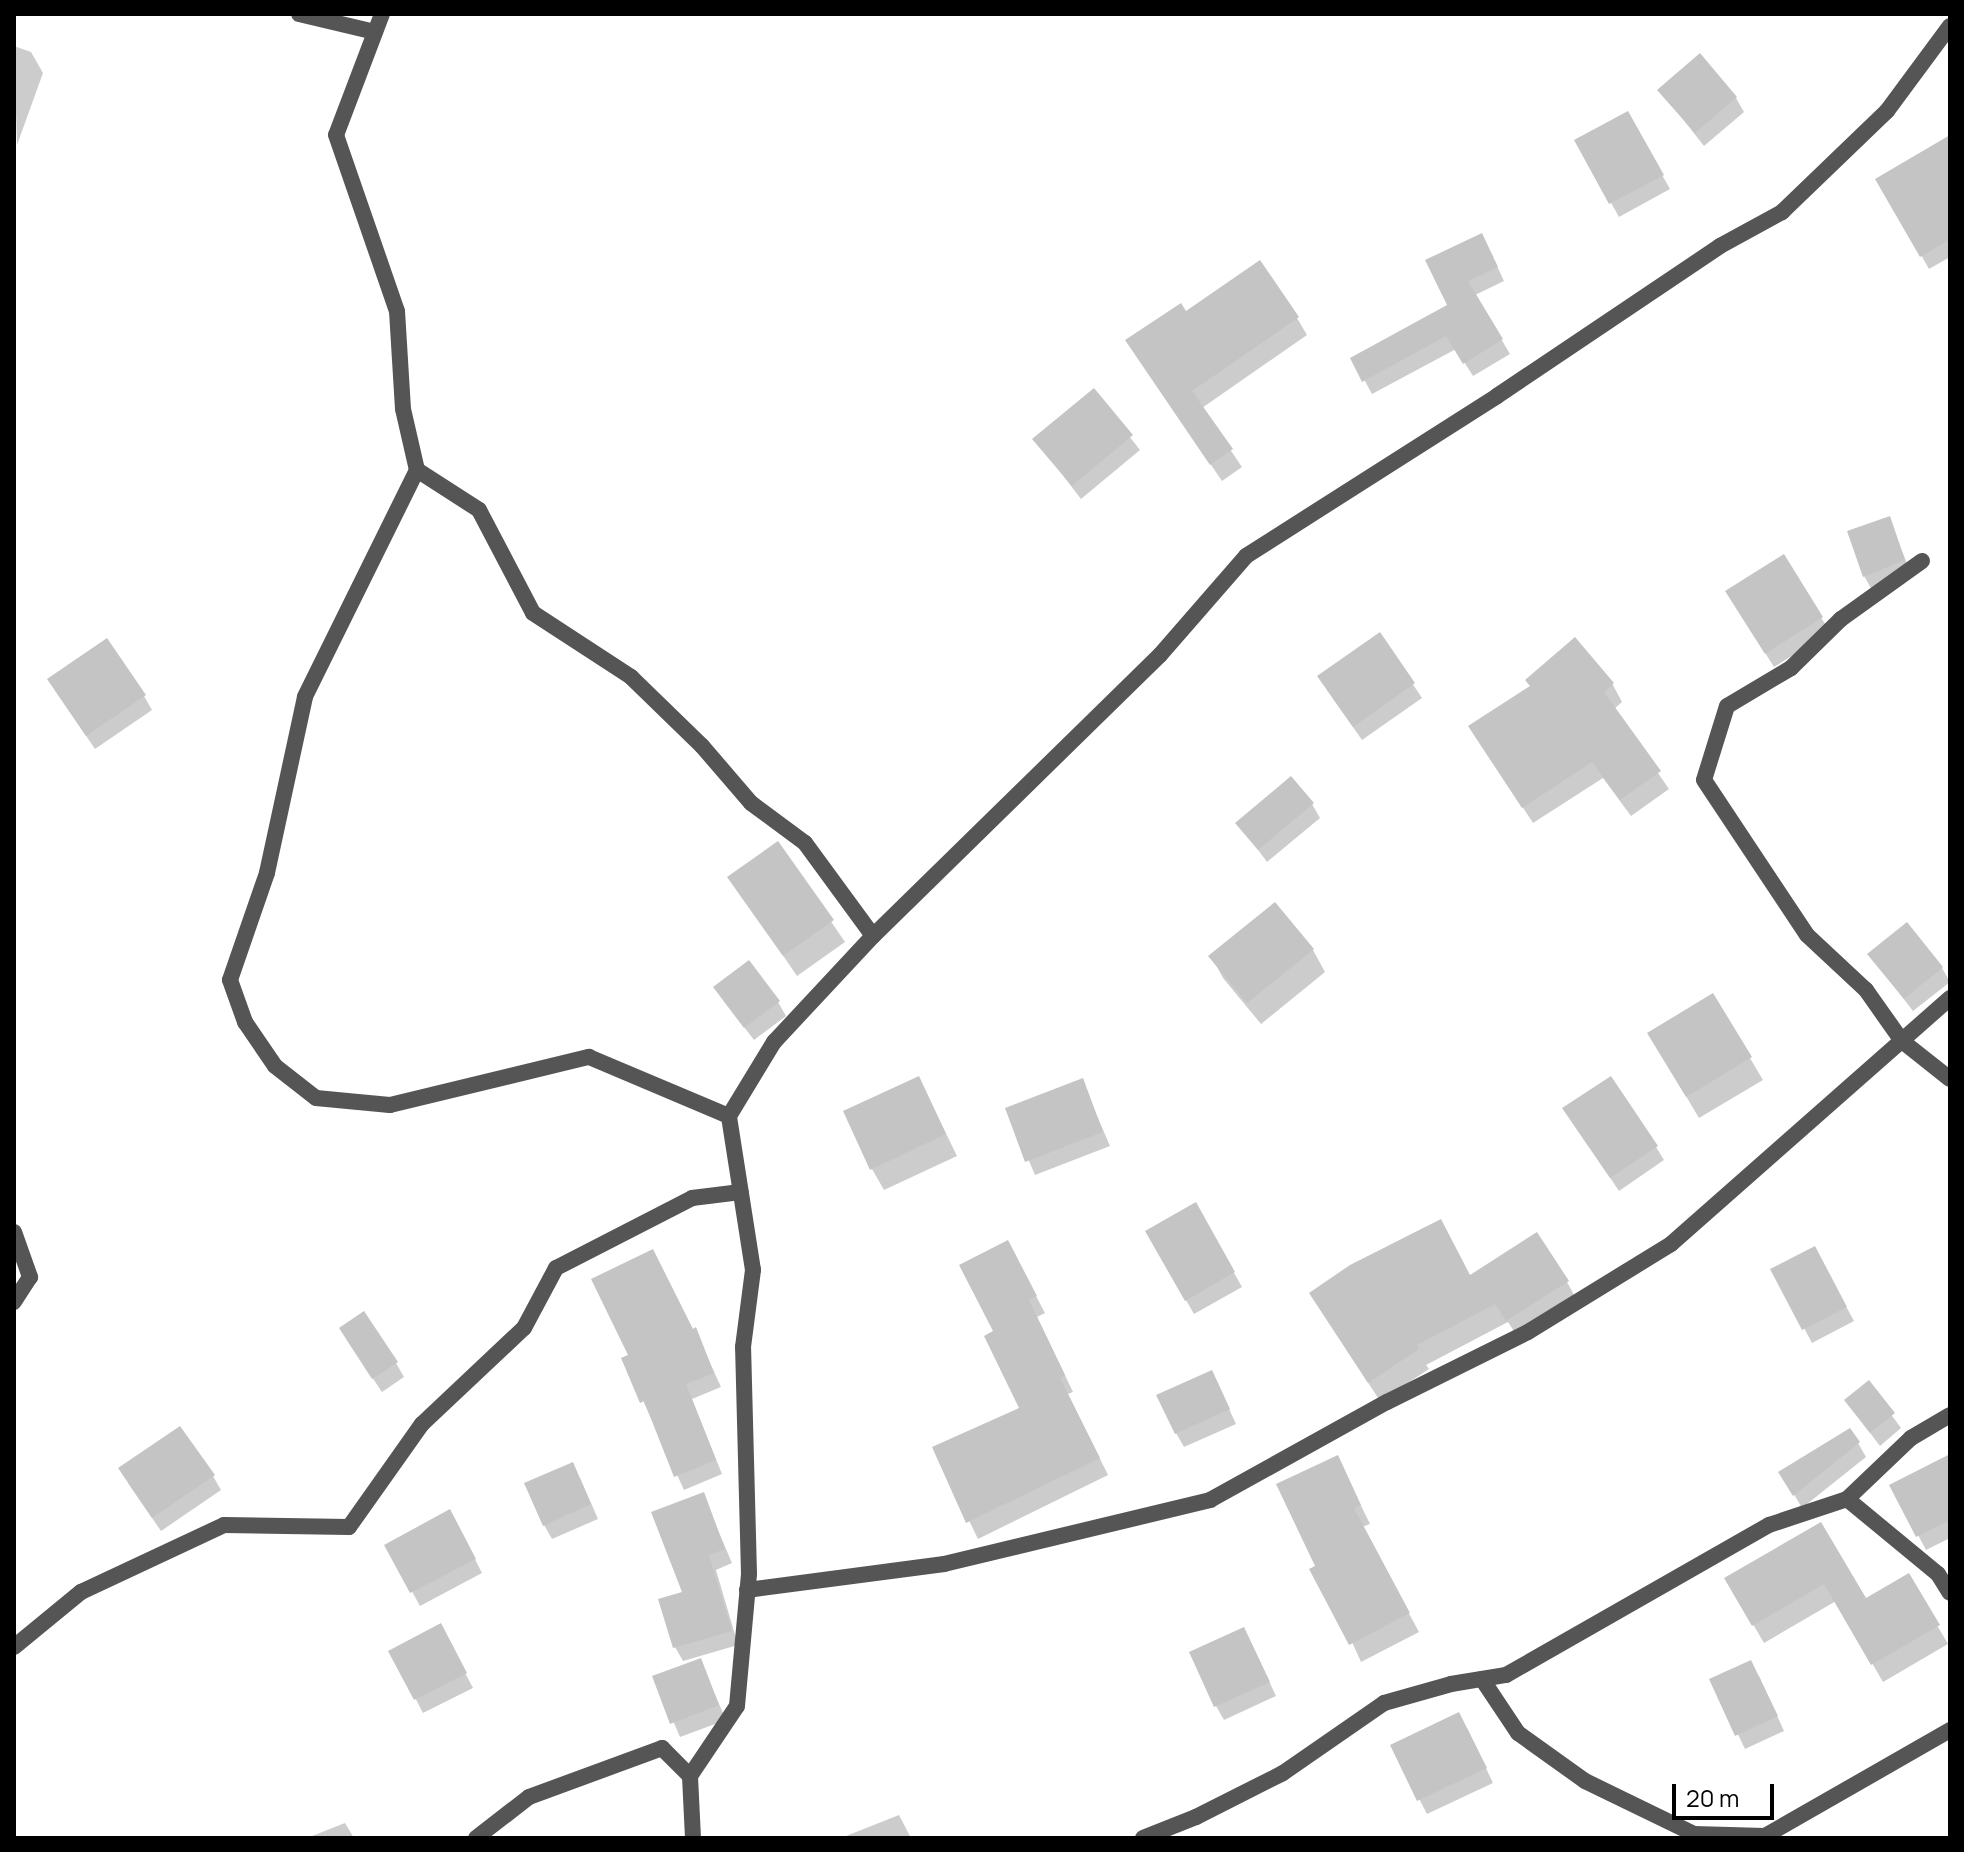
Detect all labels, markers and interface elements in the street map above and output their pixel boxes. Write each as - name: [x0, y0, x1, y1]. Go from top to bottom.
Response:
- scale bar: [1676, 1768, 1778, 1818]
- text: 20 m: [1686, 1781, 1739, 1814]

